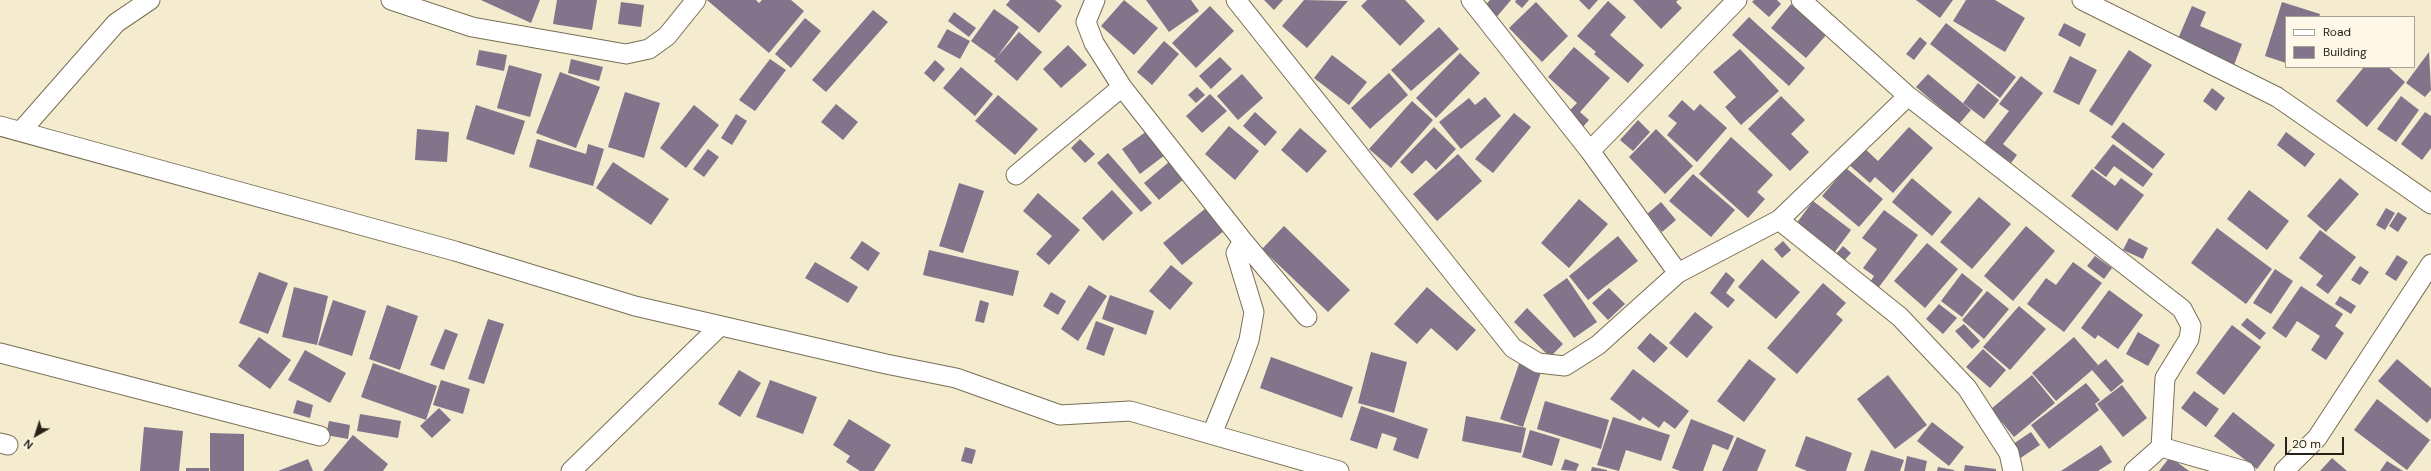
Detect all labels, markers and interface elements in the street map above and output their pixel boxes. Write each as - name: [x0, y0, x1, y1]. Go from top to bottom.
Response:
- legend: [2285, 16, 2415, 68]
- text: Road: [2323, 24, 2351, 40]
- text: Building: [2323, 44, 2367, 60]
- north arrow: [16, 415, 56, 455]
- scale bar: [2287, 429, 2346, 455]
- text: N: [21, 436, 36, 452]
- text: 20 m: [2292, 436, 2321, 452]

